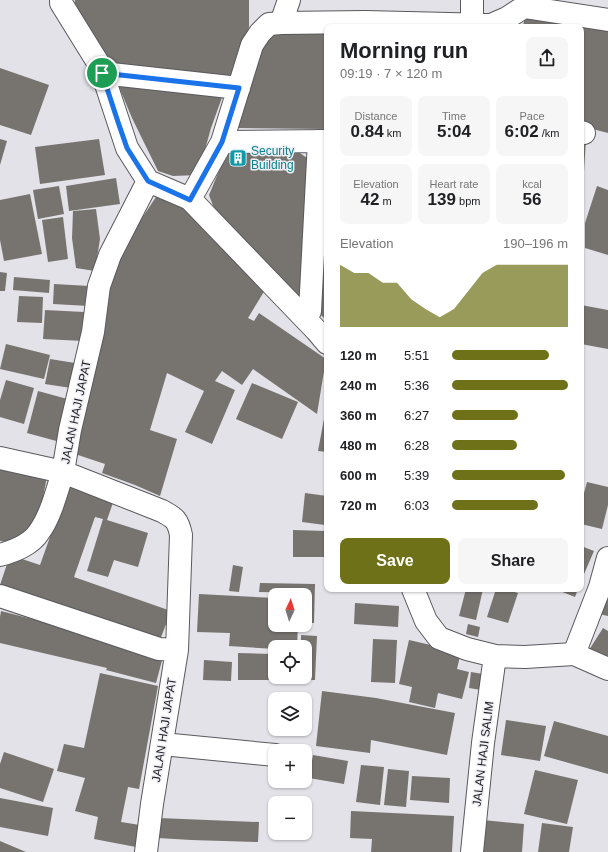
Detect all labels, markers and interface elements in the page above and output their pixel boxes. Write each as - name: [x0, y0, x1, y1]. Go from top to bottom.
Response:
- button: share: [526, 37, 568, 79]
- text: Morning run: [340, 38, 468, 63]
- pin: [85, 56, 119, 90]
- icon: arrive: [91, 62, 113, 84]
- text: 09:19 · 7 × 120 m: [340, 66, 442, 81]
- text: Distance: [355, 110, 397, 122]
- text: Time: [442, 110, 466, 122]
- text: Pace: [519, 110, 545, 122]
- text: 0.84: [351, 122, 384, 141]
- text: 5:04: [437, 122, 471, 141]
- text: 6:02: [505, 122, 539, 141]
- text: km: [384, 127, 401, 139]
- text: /km: [539, 127, 559, 139]
- place label: Security Building: [251, 144, 294, 172]
- building icon: Security Building: [228, 148, 248, 168]
- text: Elevation: [353, 178, 399, 190]
- text: Heart rate: [430, 178, 478, 190]
- text: kcal: [522, 178, 542, 190]
- text: 42: [360, 190, 379, 209]
- text: 139: [428, 190, 456, 209]
- text: 56: [523, 190, 541, 209]
- text: m: [379, 195, 392, 207]
- text: bpm: [456, 195, 480, 207]
- text: Elevation: [340, 236, 393, 251]
- text: 190–196 m: [503, 236, 568, 251]
- text: 120 m: [340, 348, 377, 363]
- text: 5:51: [404, 348, 429, 363]
- street label: JALAN HAJI JAPAT: [58, 358, 94, 465]
- text: 240 m: [340, 378, 377, 393]
- text: 5:36: [404, 378, 429, 393]
- text: 360 m: [340, 408, 377, 423]
- text: 6:27: [404, 408, 429, 423]
- text: 480 m: [340, 438, 377, 453]
- text: 6:28: [404, 438, 429, 453]
- text: 600 m: [340, 468, 377, 483]
- text: 5:39: [404, 468, 429, 483]
- text: 720 m: [340, 498, 377, 513]
- text: 6:03: [404, 498, 429, 513]
- button: Save: [340, 538, 450, 584]
- button: Share: [458, 538, 568, 584]
- north arrow: [268, 588, 312, 632]
- map controls: [268, 588, 312, 840]
- button: locate: [268, 640, 312, 684]
- street label: JALAN HAJI JAPAT: [149, 676, 179, 783]
- button: layers: [268, 692, 312, 736]
- street label: JALAN HAJI SALIM: [470, 701, 496, 807]
- button: +: [268, 744, 312, 788]
- button: −: [268, 796, 312, 840]

